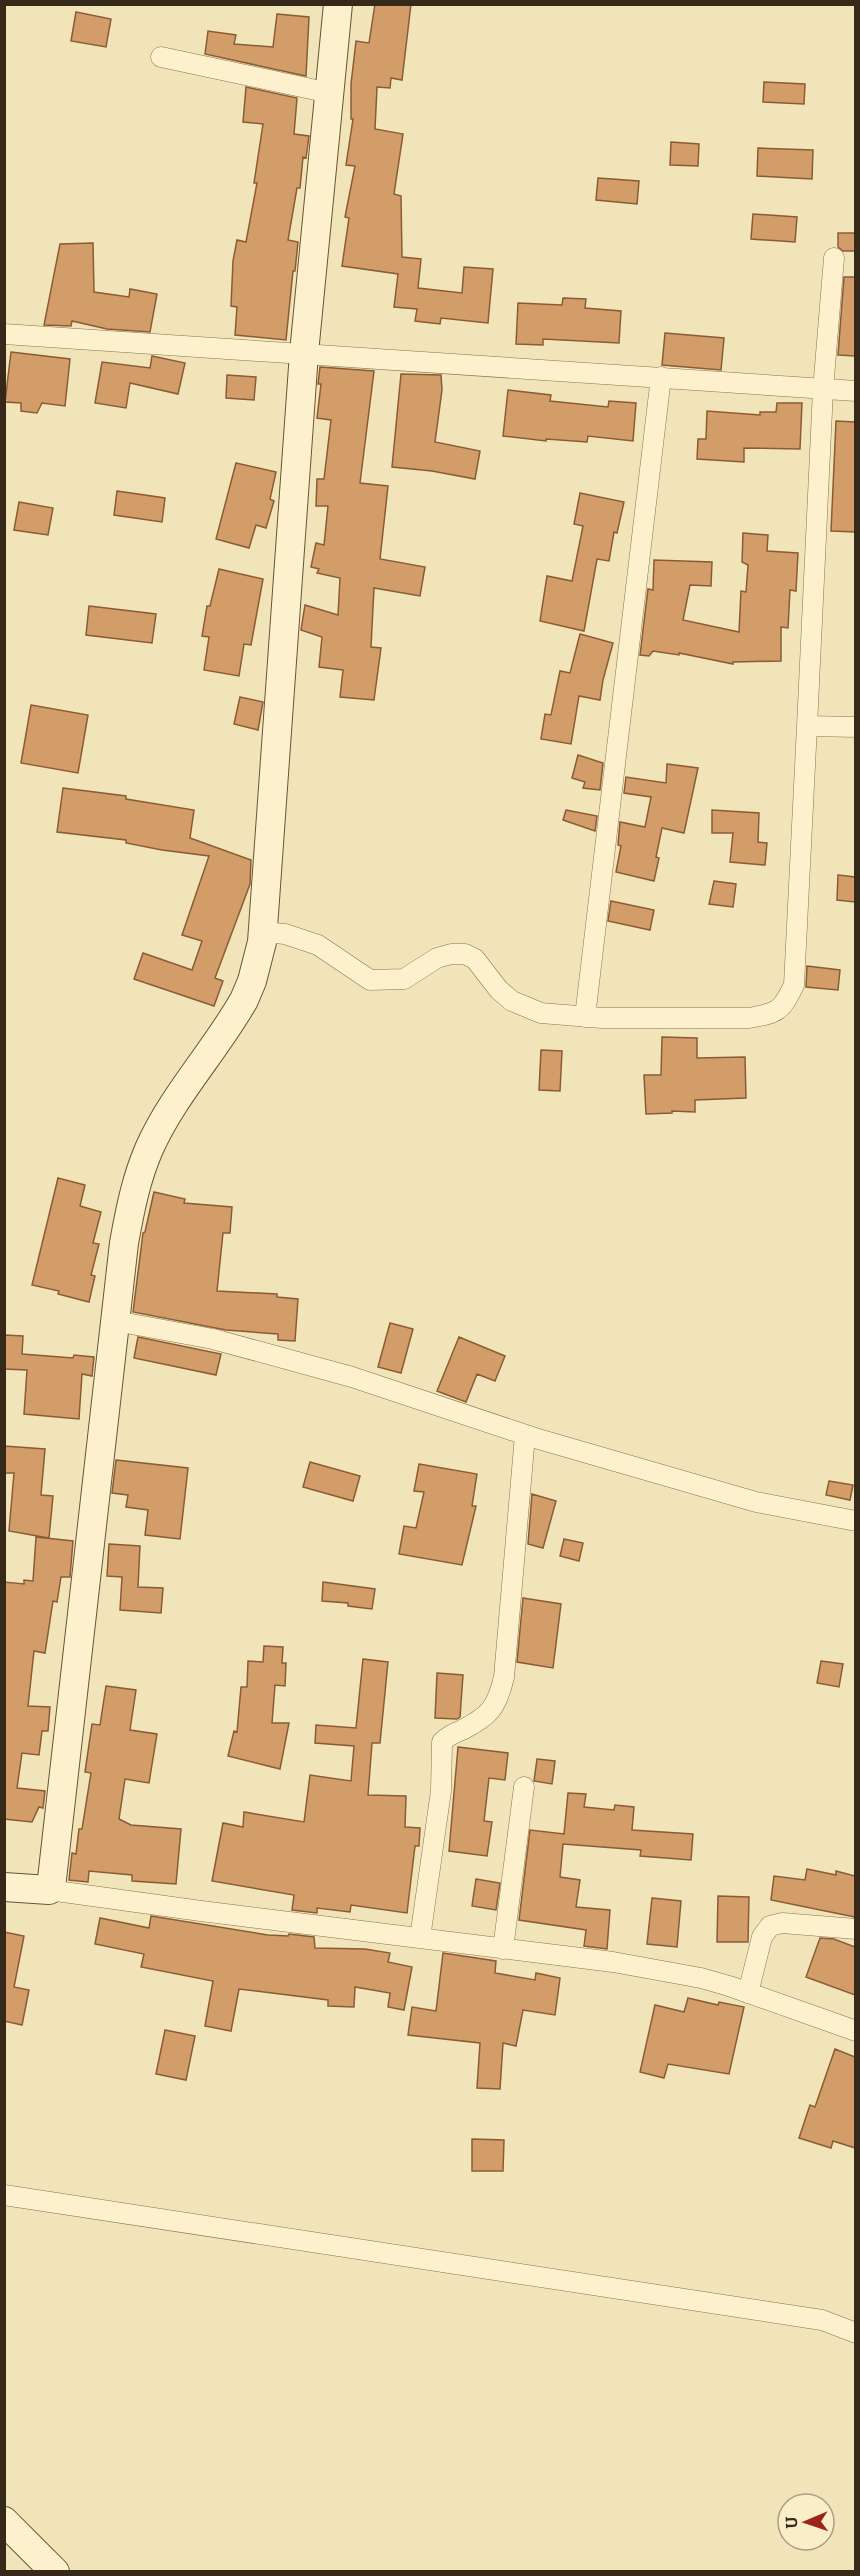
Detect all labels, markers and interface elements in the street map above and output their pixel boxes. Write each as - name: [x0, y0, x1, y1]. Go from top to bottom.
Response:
- north arrow: [776, 2492, 836, 2552]
- text: U: [782, 2516, 801, 2529]

